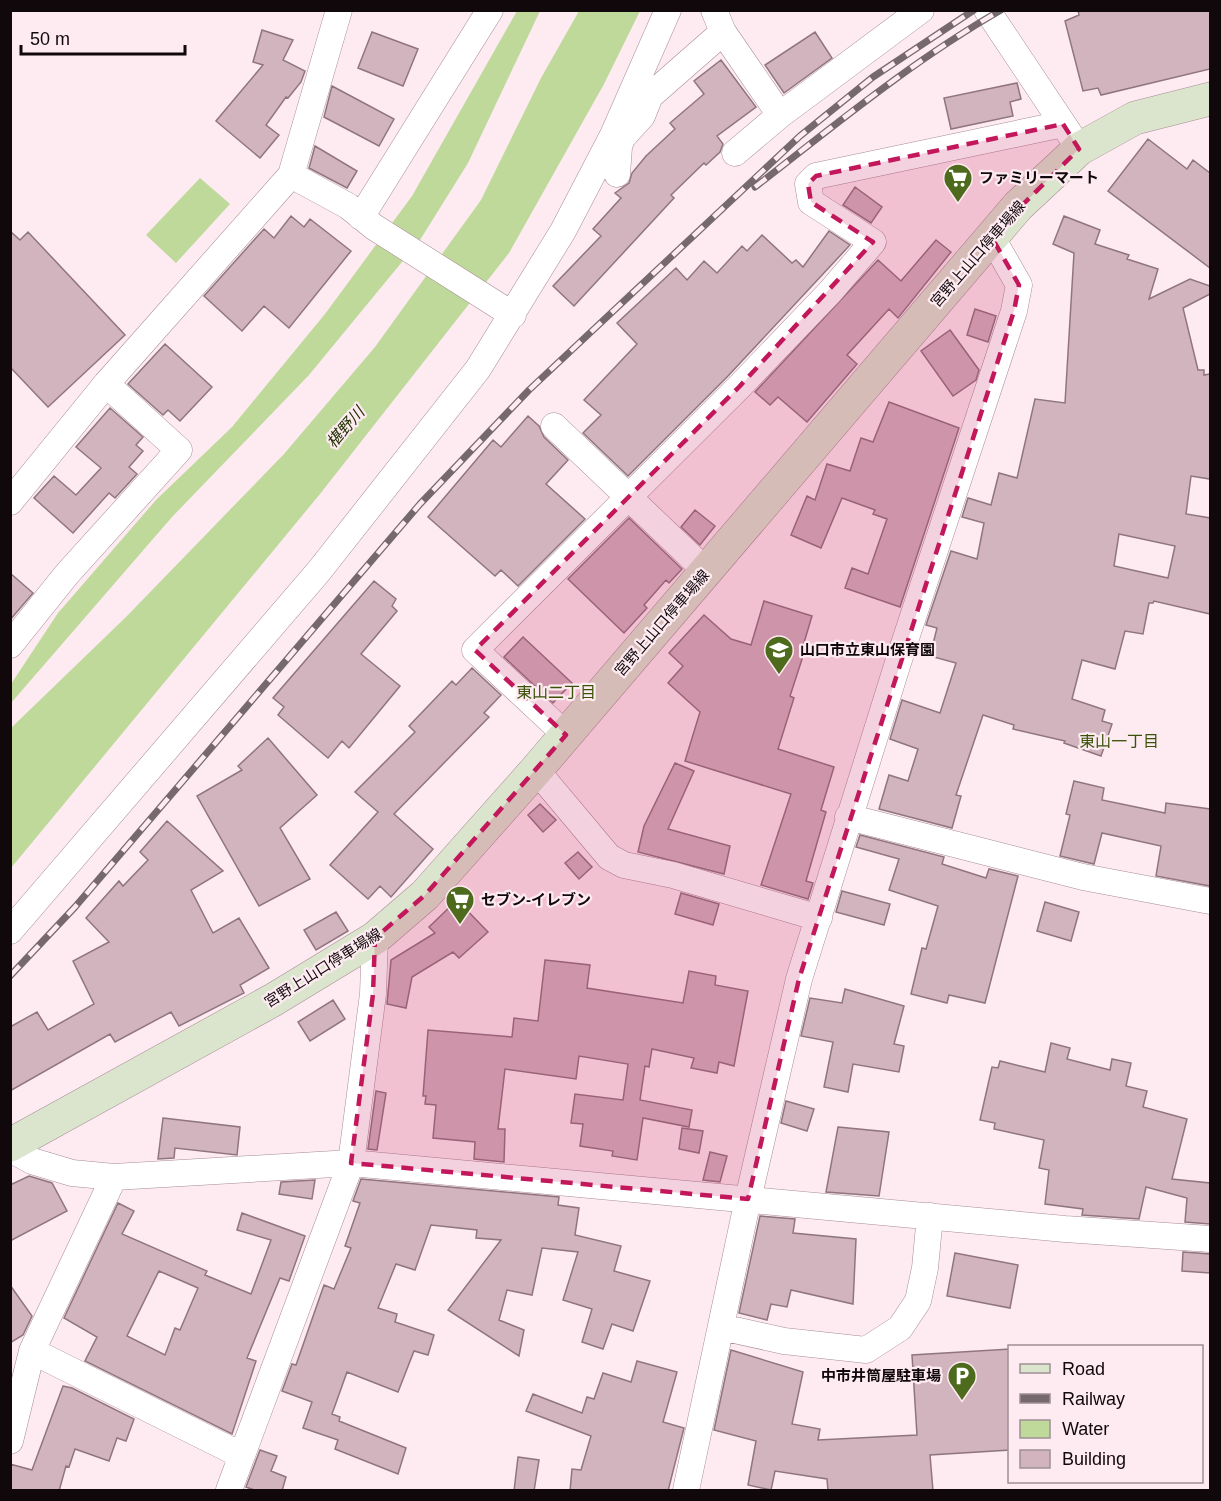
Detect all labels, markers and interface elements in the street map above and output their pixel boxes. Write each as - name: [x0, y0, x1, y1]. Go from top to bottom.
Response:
- scale bar: [21, 18, 184, 56]
- text: 50 m: [30, 29, 70, 49]
- supermarket icon: ファミリーマート: [942, 162, 974, 204]
- place label: ファミリーマート: [979, 169, 1099, 186]
- street label: 宮野上山口停車場線: [927, 197, 1028, 310]
- water label: 椹野川: [323, 402, 369, 451]
- street label: 宮野上山口停車場線: [611, 566, 712, 679]
- school or university icon: 山口市立東山保育園: [763, 634, 795, 676]
- place label: 山口市立東山保育園: [800, 641, 935, 658]
- district label: 東山二丁目: [516, 684, 596, 701]
- district label: 東山一丁目: [1079, 733, 1159, 750]
- supermarket icon: セブン-イレブン: [444, 884, 476, 926]
- place label: セブン-イレブン: [481, 891, 591, 908]
- street label: 宮野上山口停車場線: [261, 925, 384, 1011]
- legend: [1008, 1345, 1203, 1483]
- text: Road: [1062, 1359, 1105, 1379]
- parking icon: 中市井筒屋駐車場: [946, 1360, 978, 1402]
- place label: 中市井筒屋駐車場: [821, 1367, 941, 1384]
- text: Railway: [1062, 1389, 1125, 1409]
- text: Water: [1062, 1419, 1109, 1439]
- text: Building: [1062, 1449, 1126, 1469]

